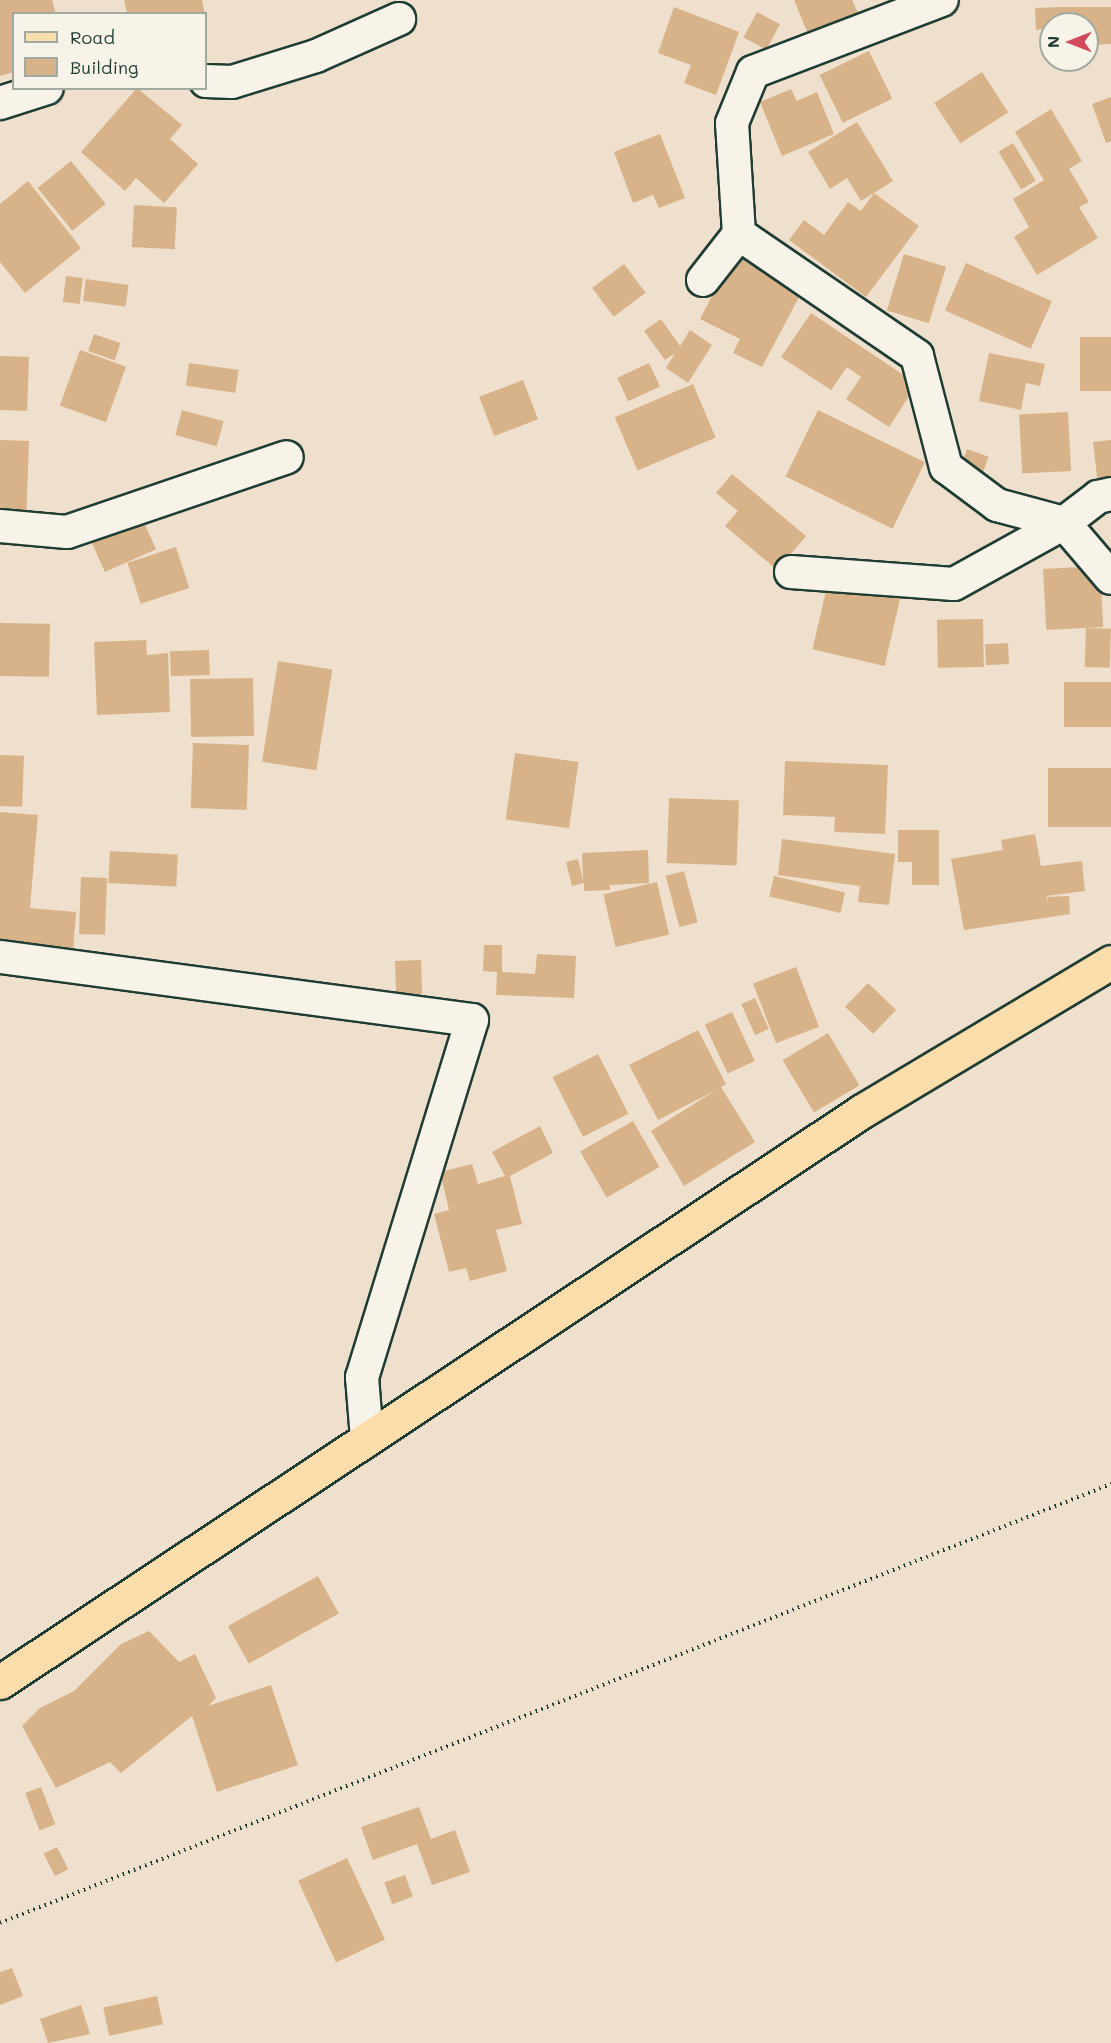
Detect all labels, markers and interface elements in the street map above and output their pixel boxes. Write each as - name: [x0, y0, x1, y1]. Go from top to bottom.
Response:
- legend: [12, 12, 207, 90]
- north arrow: [1039, 12, 1099, 72]
- text: Road: [70, 25, 115, 49]
- text: N: [1042, 36, 1063, 48]
- text: Building: [70, 55, 138, 79]

